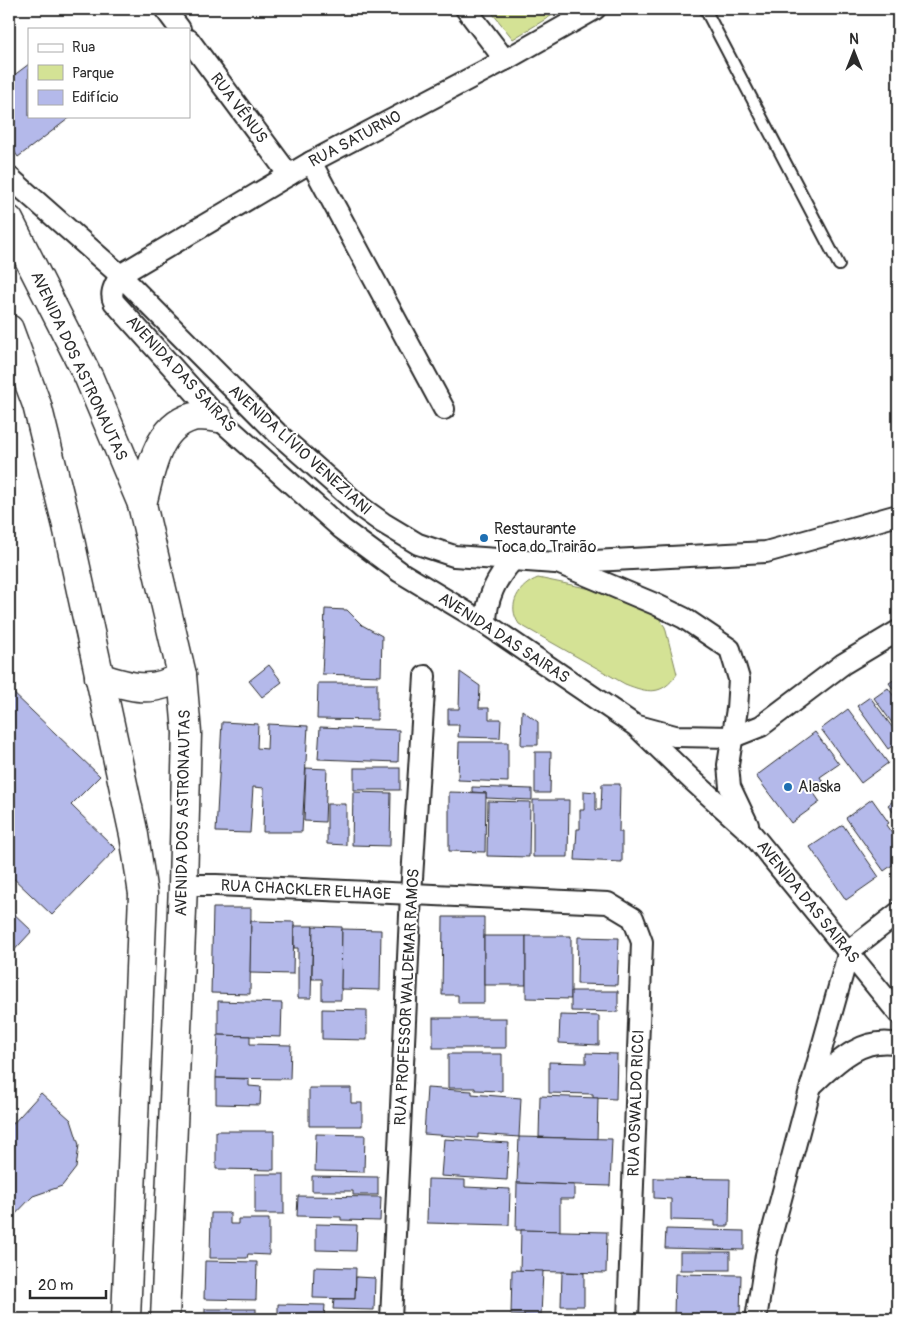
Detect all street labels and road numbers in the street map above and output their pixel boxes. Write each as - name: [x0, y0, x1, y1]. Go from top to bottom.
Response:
- street label: RUA VÊNUS: [206, 68, 273, 147]
- street label: RUA SATURNO: [305, 106, 405, 172]
- street label: AVENIDA DOS ASTRONAUTAS: [26, 268, 132, 464]
- street label: AVENIDA DAS SAIRAS: [122, 312, 240, 436]
- street label: AVENIDA LÍVIO VENEZIANI: [224, 380, 376, 520]
- street label: AVENIDA DAS SAIRAS: [435, 588, 573, 688]
- street label: AVENIDA DOS ASTRONAUTAS: [171, 710, 195, 916]
- street label: AVENIDA DAS SAIRAS: [752, 837, 864, 967]
- street label: RUA PROFESSOR WALDEMAR RAMOS: [390, 868, 424, 1126]
- street label: RUA CHACKLER ELHAGE: [220, 876, 392, 904]
- street label: RUA OSWALDO RICCI: [623, 1029, 649, 1177]

